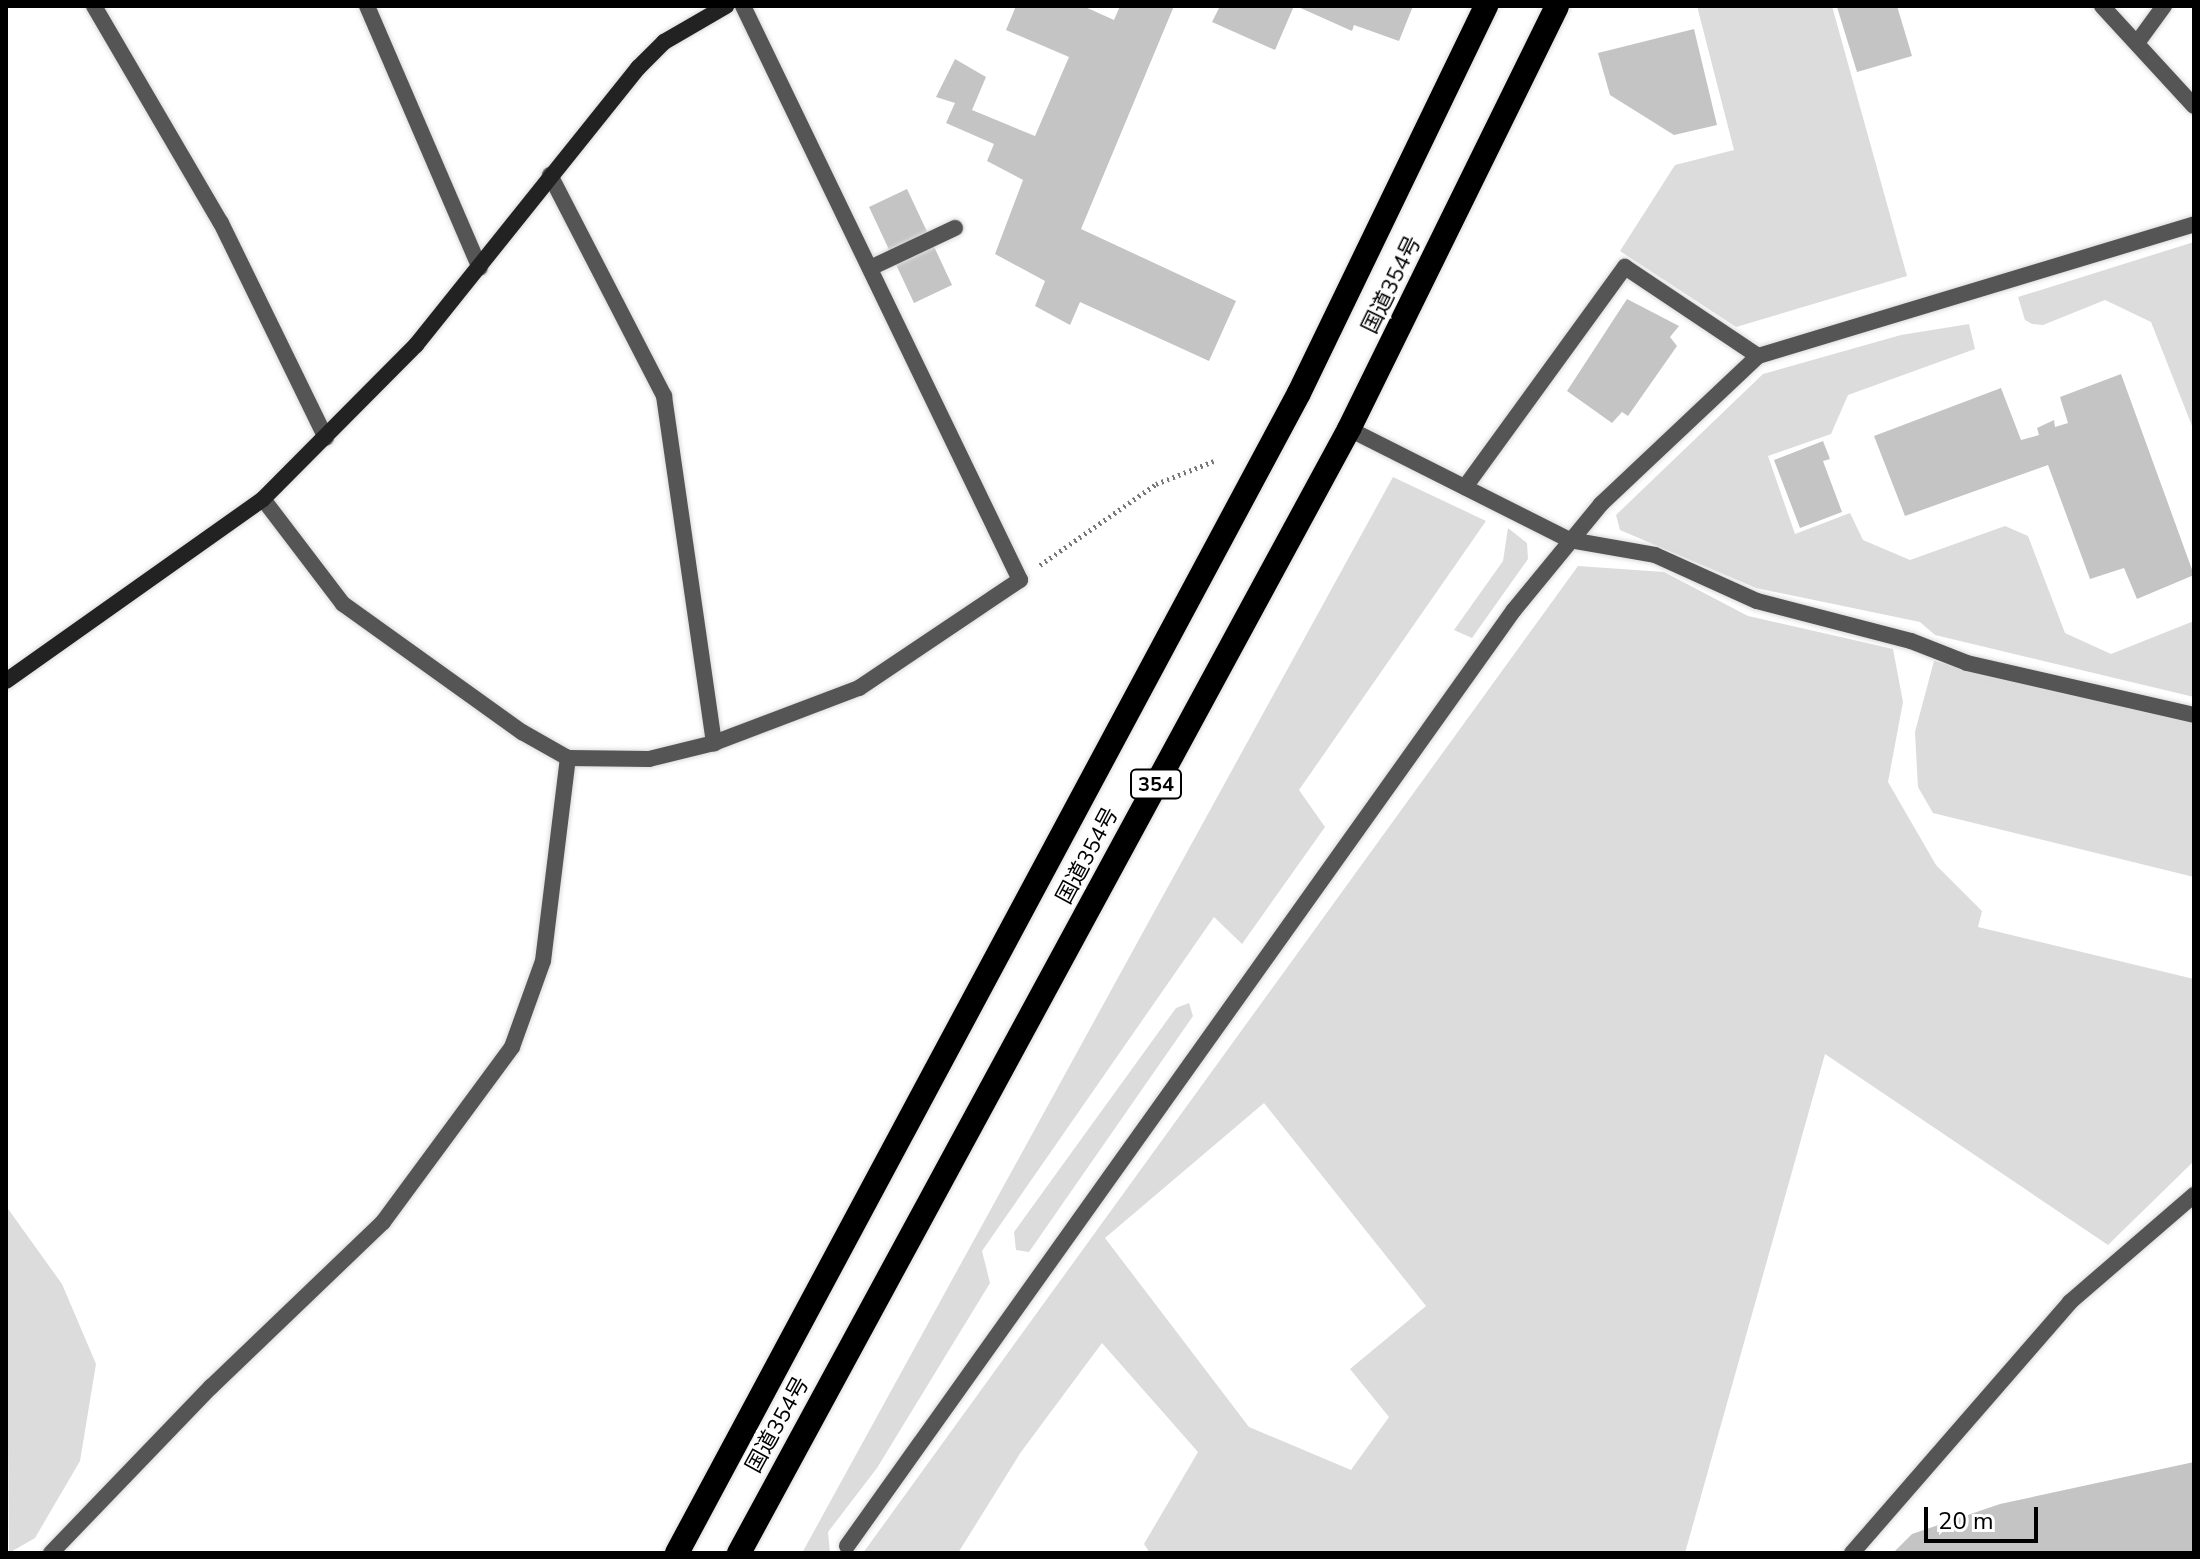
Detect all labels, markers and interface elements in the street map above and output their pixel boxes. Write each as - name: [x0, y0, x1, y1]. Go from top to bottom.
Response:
- street label: 国道354号: [1357, 232, 1427, 338]
- road number: 354: [1130, 768, 1182, 800]
- street label: 国道354号: [1052, 803, 1124, 909]
- street label: 国道354号: [741, 1372, 815, 1478]
- scale bar: [1928, 1491, 2042, 1541]
- text: 20 m: [1938, 1505, 1994, 1537]

